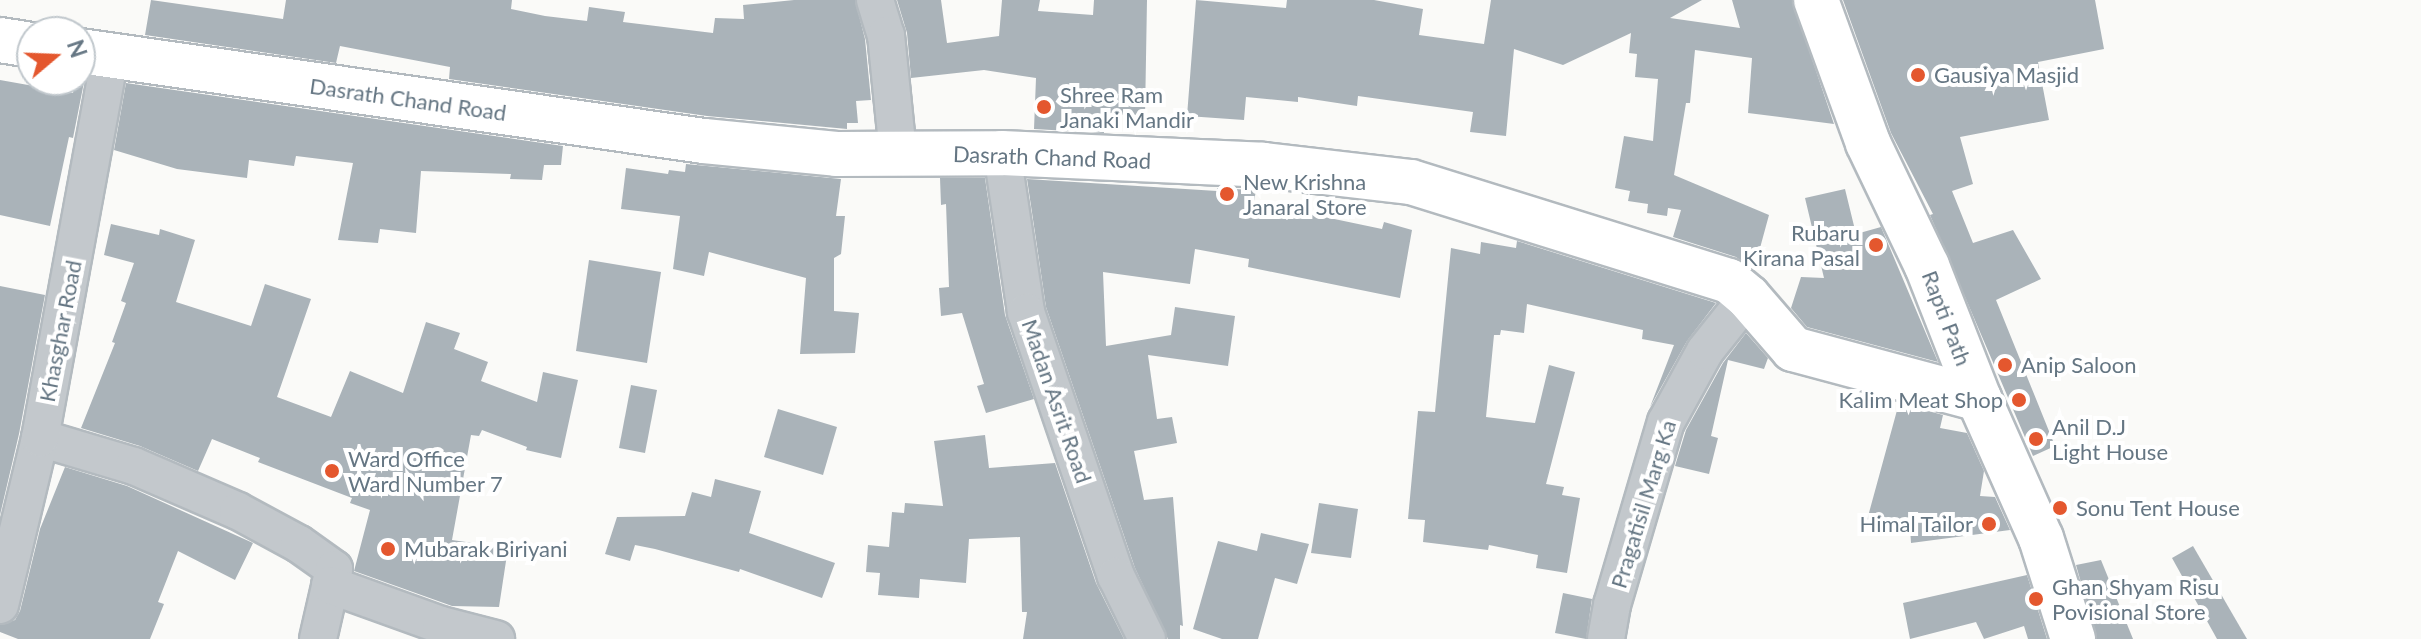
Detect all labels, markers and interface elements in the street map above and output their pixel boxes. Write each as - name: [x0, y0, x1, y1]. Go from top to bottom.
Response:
- north arrow: [16, 16, 96, 96]
- text: N: [62, 36, 93, 61]
- place label: Gausiya Masjid: [1934, 62, 2079, 88]
- marker: Gausiya Masjid: [1909, 66, 1927, 84]
- street label: Dasrath Chand Road: [308, 72, 508, 126]
- place label: Shree Ram Janaki Mandir: [1060, 81, 1194, 132]
- marker: Shree Ram Janaki Mandir: [1035, 98, 1053, 116]
- street label: Dasrath Chand Road: [952, 140, 1152, 174]
- place label: New Krishna Janaral Store: [1243, 168, 1367, 220]
- marker: New Krishna Janaral Store: [1218, 185, 1236, 203]
- place label: Rubaru Kirana Pasal: [1743, 219, 1860, 270]
- marker: Rubaru Kirana Pasal: [1867, 236, 1885, 254]
- street label: Khasghar Road: [33, 258, 87, 404]
- street label: Rapti Path: [1917, 267, 1977, 369]
- street label: Madan Asrit Road: [1016, 315, 1098, 487]
- place label: Anip Saloon: [2021, 352, 2136, 378]
- marker: Anip Saloon: [1996, 356, 2014, 374]
- place label: Kalim Meat Shop: [1839, 387, 2003, 413]
- marker: Kalim Meat Shop: [2010, 391, 2028, 409]
- place label: Anil D.J Light House: [2052, 413, 2168, 464]
- street label: Pragatisil Marg Ka: [1605, 417, 1681, 591]
- marker: Anil D.J Light House: [2027, 430, 2045, 448]
- place label: Ward Office Ward Number 7: [348, 445, 503, 496]
- marker: Ward Office Ward Number 7: [323, 462, 341, 480]
- place label: Sonu Tent House: [2076, 495, 2240, 521]
- marker: Sonu Tent House: [2051, 499, 2069, 517]
- place label: Himal Tailor: [1859, 511, 1973, 537]
- marker: Himal Tailor: [1980, 515, 1998, 533]
- place label: Mubarak Biriyani: [404, 536, 567, 562]
- marker: Mubarak Biriyani: [379, 540, 397, 558]
- place label: Ghan Shyam Risu Povisional Store: [2052, 573, 2219, 624]
- marker: Ghan Shyam Risu Povisional Store: [2027, 590, 2045, 608]

